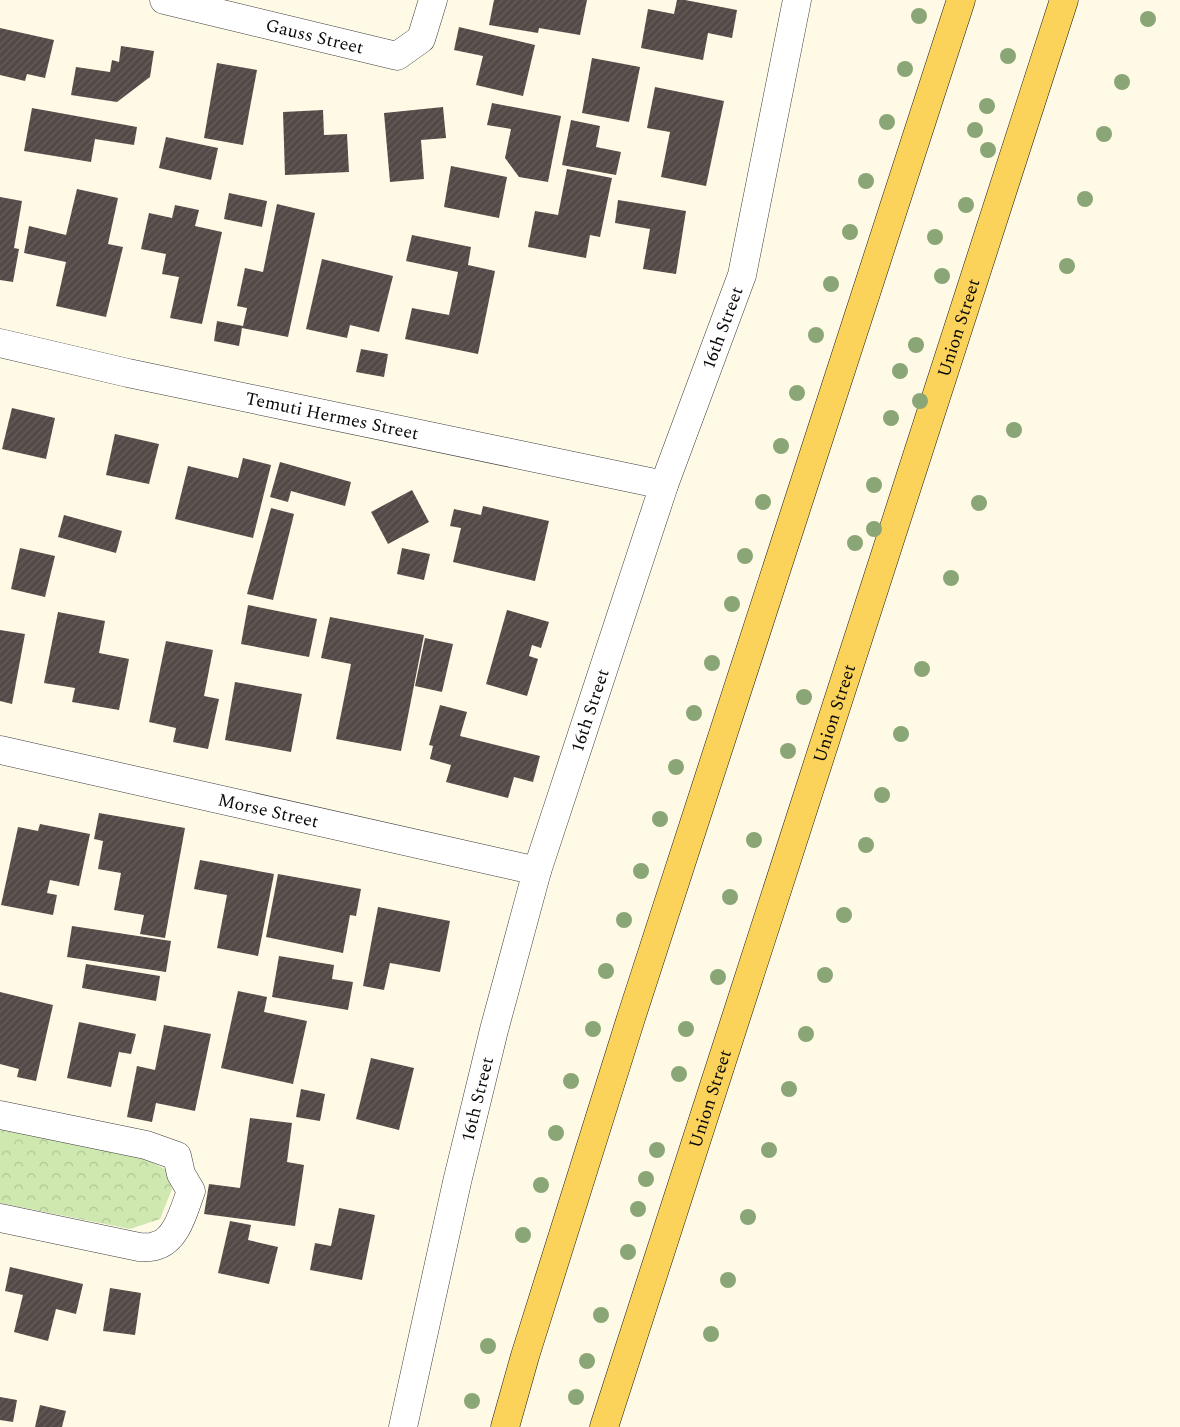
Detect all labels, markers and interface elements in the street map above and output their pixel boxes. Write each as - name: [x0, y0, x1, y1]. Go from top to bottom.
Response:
- street label: Gauss Street: [263, 11, 366, 61]
- street label: Union Street: [930, 275, 987, 380]
- street label: 16th Street: [695, 283, 750, 373]
- street label: Temuti Hermes Street: [243, 384, 421, 447]
- street label: Union Street: [806, 660, 863, 766]
- street label: 16th Street: [563, 665, 616, 756]
- street label: Morse Street: [215, 786, 321, 835]
- street label: Union Street: [681, 1046, 738, 1151]
- street label: 16th Street: [454, 1054, 500, 1145]

